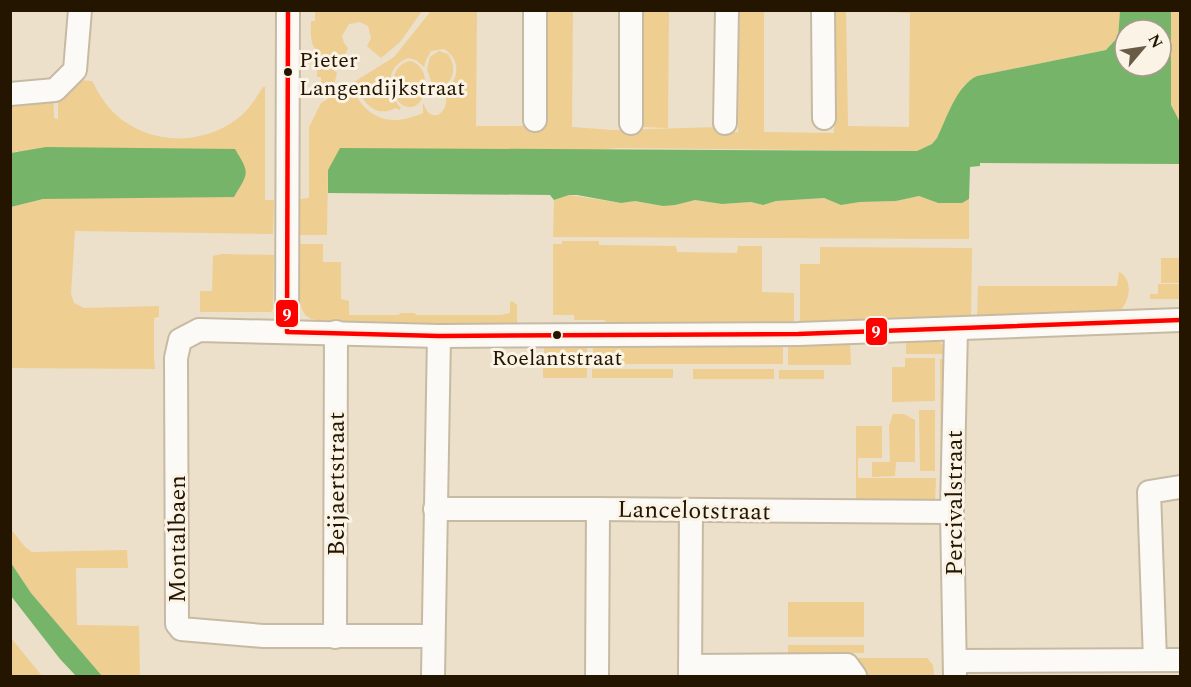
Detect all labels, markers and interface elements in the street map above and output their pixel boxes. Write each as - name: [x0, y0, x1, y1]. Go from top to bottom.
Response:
- north arrow: [1113, 18, 1173, 78]
- text: N: [1142, 30, 1169, 53]
- place label: Pieter Langendijkstraat: [299, 44, 465, 105]
- marker: Pieter Langendijkstraat: [282, 66, 294, 78]
- line badge: 9: [275, 299, 299, 328]
- text: 9: [283, 303, 292, 327]
- line badge: 9: [865, 317, 888, 346]
- text: 9: [872, 320, 881, 344]
- marker: Roelantstraat: [551, 329, 563, 341]
- place label: Roelantstraat: [492, 342, 622, 375]
- street label: Beijaertstraat: [319, 412, 355, 556]
- street label: Percivalstraat: [937, 430, 973, 576]
- street label: Montalbaen: [160, 475, 196, 603]
- street label: Lancelotstraat: [617, 492, 771, 530]

